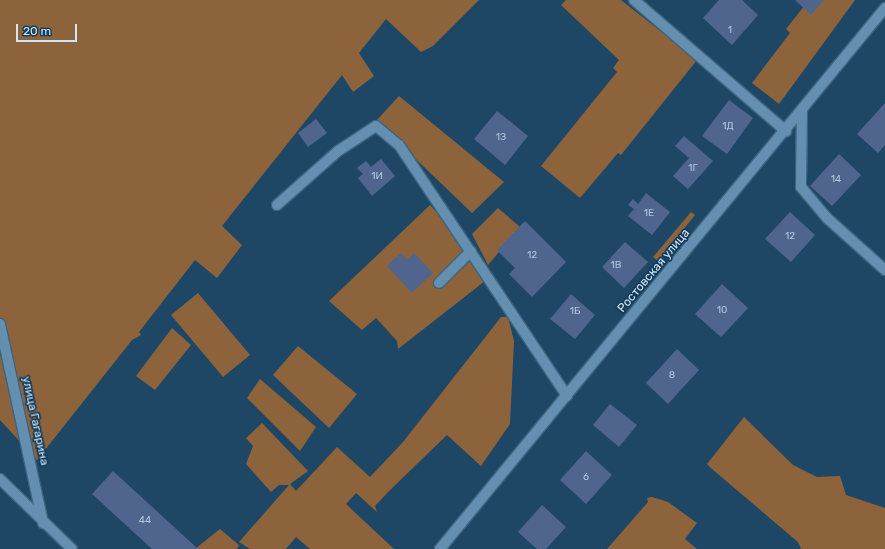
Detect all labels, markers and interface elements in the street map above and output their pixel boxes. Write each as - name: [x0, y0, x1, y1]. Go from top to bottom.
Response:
- scale bar: [18, 16, 79, 42]
- text: 20 m: [23, 24, 51, 38]
- house number: 1: [728, 25, 732, 37]
- house number: 1Д: [722, 121, 734, 133]
- house number: 1З: [496, 132, 506, 144]
- house number: 1Г: [688, 163, 698, 175]
- house number: 1И: [371, 171, 383, 183]
- house number: 14: [831, 174, 841, 186]
- house number: 1Е: [644, 208, 654, 220]
- street label: Ростовская улица: [615, 226, 693, 316]
- house number: 12: [785, 231, 795, 243]
- house number: 12: [527, 250, 537, 262]
- house number: 1В: [611, 260, 621, 272]
- house number: 10: [717, 305, 727, 317]
- house number: 1Б: [570, 306, 580, 318]
- house number: 8: [669, 370, 675, 382]
- street label: улица Гагарина: [19, 375, 51, 467]
- house number: 6: [583, 472, 589, 484]
- house number: 44: [139, 515, 151, 527]

